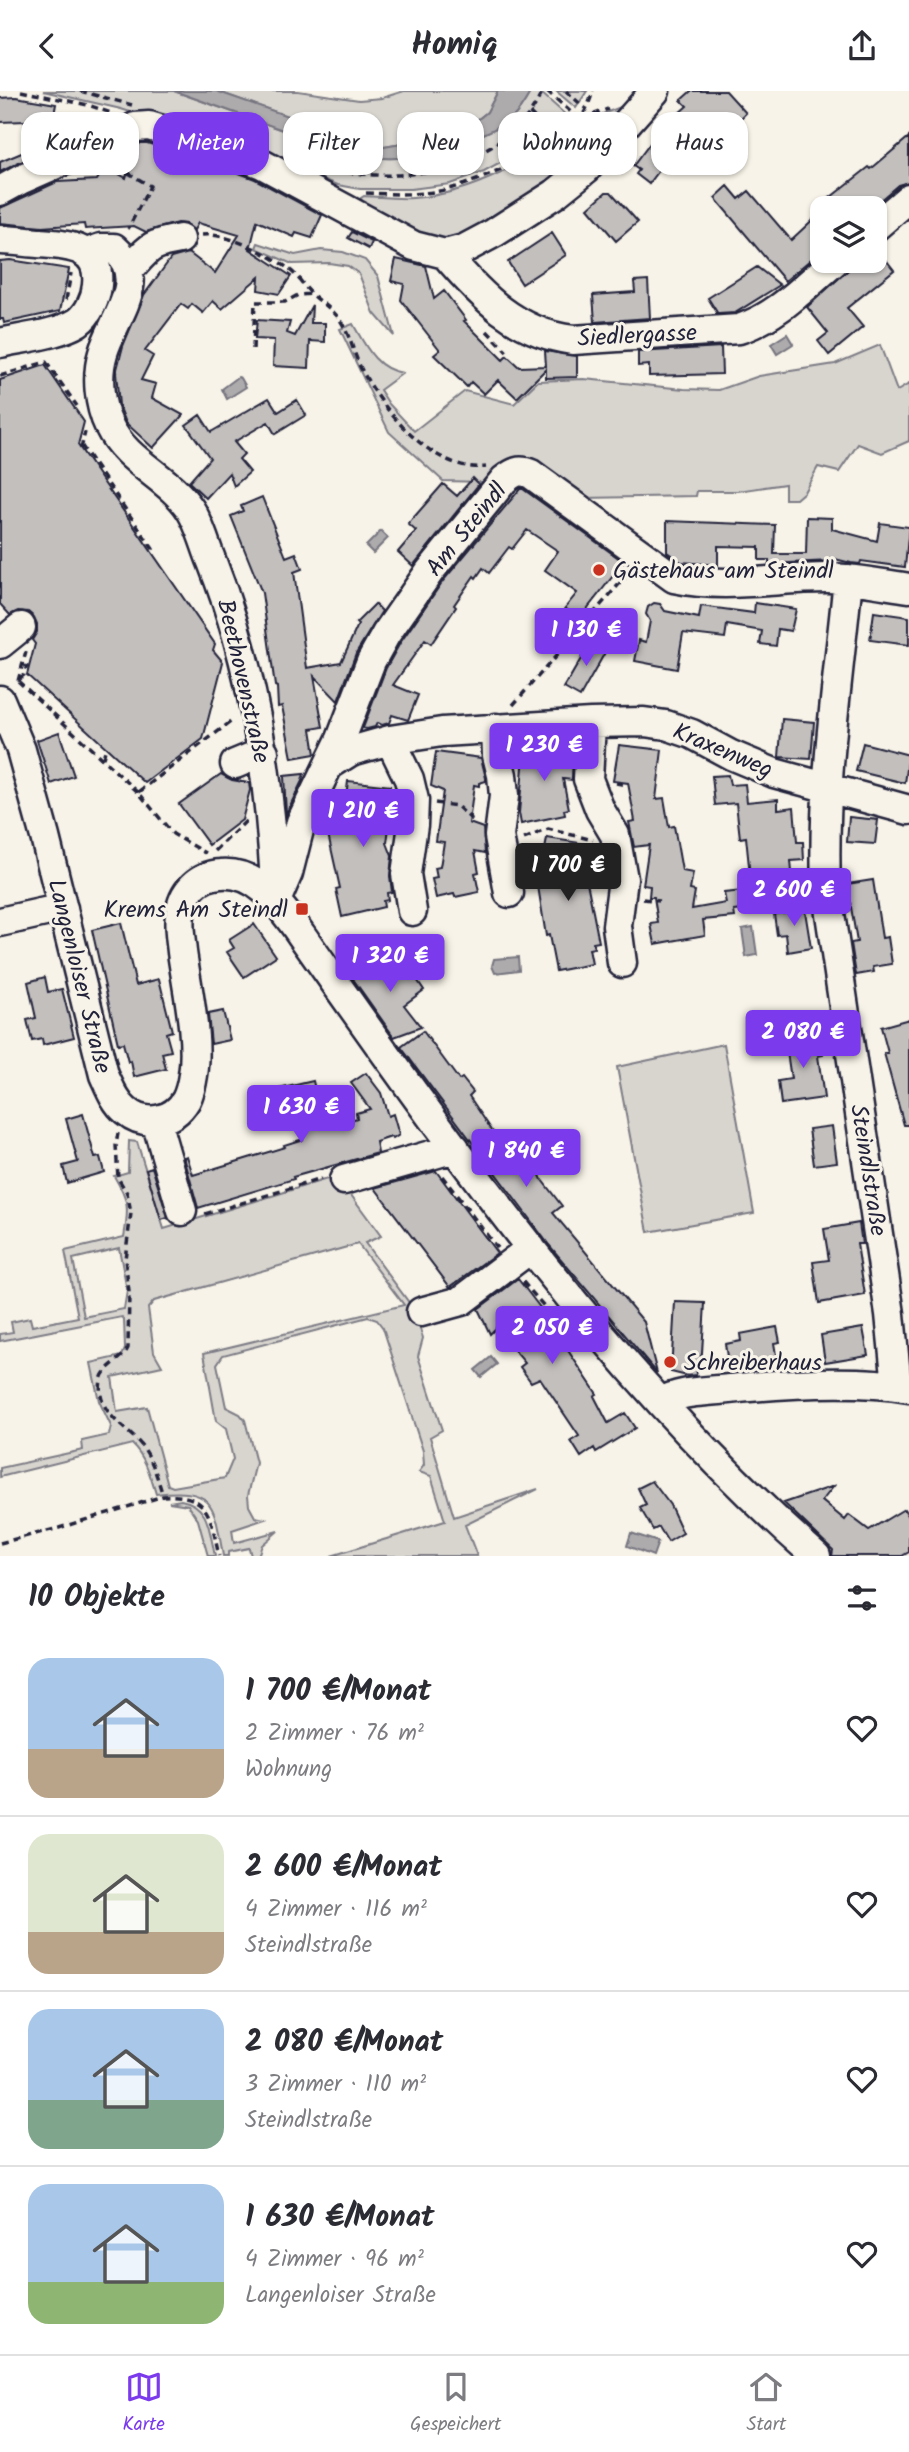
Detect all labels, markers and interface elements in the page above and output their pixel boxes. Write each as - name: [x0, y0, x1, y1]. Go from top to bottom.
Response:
- text: Homiq: [411, 20, 498, 71]
- icon: back: [28, 27, 66, 65]
- icon: share: [843, 27, 881, 65]
- chip: Kaufen: [21, 112, 139, 175]
- chip: Mieten: [153, 112, 269, 175]
- chip: Filter: [283, 112, 383, 175]
- chip: Neu: [397, 112, 484, 175]
- chip: Wohnung: [498, 112, 637, 175]
- chip: Haus: [651, 112, 748, 175]
- map controls: [810, 196, 887, 273]
- button: layers: [810, 196, 887, 273]
- street label: Siedlergasse: [576, 314, 698, 359]
- street label: Am Steindl: [417, 474, 518, 586]
- place label: Gästehaus am Steindl: [613, 552, 834, 591]
- marker: Gästehaus am Steindl: [591, 562, 607, 578]
- street label: Beethovenstraße: [205, 595, 280, 767]
- pin: 1 130 €: [521, 609, 651, 668]
- text: 1 130 €: [551, 613, 621, 649]
- street label: Kraxenweg: [666, 713, 779, 790]
- pin: 1 230 €: [479, 723, 609, 783]
- text: 1 230 €: [505, 728, 583, 764]
- pin: 1 210 €: [298, 789, 428, 849]
- text: 1 210 €: [327, 794, 399, 830]
- pin: 1 700 €: [503, 843, 633, 903]
- text: 1 700 €: [531, 848, 605, 884]
- pin: 2 600 €: [729, 869, 859, 928]
- text: 2 600 €: [753, 873, 835, 909]
- street label: Langenloiser Straße: [36, 875, 122, 1078]
- place label: Krems Am Steindl: [104, 891, 288, 930]
- marker: Krems Am Steindl: [294, 901, 310, 917]
- pin: 1 320 €: [325, 935, 455, 994]
- text: 1 320 €: [351, 939, 429, 975]
- pin: 2 080 €: [738, 1011, 868, 1070]
- text: 2 080 €: [762, 1015, 844, 1051]
- pin: 1 630 €: [236, 1086, 366, 1145]
- text: 1 630 €: [263, 1090, 339, 1126]
- street label: Steindlstraße: [838, 1102, 897, 1239]
- pin: 1 840 €: [461, 1129, 591, 1189]
- text: 1 840 €: [487, 1134, 565, 1170]
- pin: 2 050 €: [487, 1307, 617, 1366]
- text: 2 050 €: [512, 1311, 592, 1347]
- place label: Schreiberhaus: [684, 1344, 822, 1383]
- marker: Schreiberhaus: [662, 1354, 678, 1370]
- text: 10 Objekte: [28, 1574, 165, 1622]
- icon: filters: [843, 1579, 881, 1617]
- text: 1 700 €/Monat: [245, 1668, 431, 1716]
- icon: home: [84, 1686, 168, 1770]
- icon: heart: [843, 1709, 881, 1747]
- text: 2 Zimmer · 76 m²: [245, 1716, 424, 1752]
- text: Wohnung: [245, 1752, 332, 1788]
- text: 2 600 €/Monat: [245, 1844, 442, 1892]
- icon: home: [84, 1862, 168, 1946]
- icon: heart: [843, 1885, 881, 1923]
- text: 4 Zimmer · 116 m²: [245, 1892, 427, 1928]
- text: Steindlstraße: [245, 1928, 372, 1964]
- text: 2 080 €/Monat: [245, 2019, 443, 2067]
- icon: home: [84, 2037, 168, 2121]
- icon: heart: [843, 2060, 881, 2098]
- text: 3 Zimmer · 110 m²: [245, 2067, 426, 2103]
- text: Steindlstraße: [245, 2103, 372, 2139]
- text: 1 630 €/Monat: [245, 2194, 435, 2242]
- icon: home: [84, 2212, 168, 2296]
- icon: heart: [843, 2235, 881, 2273]
- text: 4 Zimmer · 96 m²: [245, 2242, 424, 2278]
- text: Langenloiser Straße: [245, 2278, 436, 2314]
- tab: Karte: [123, 2368, 165, 2440]
- tab: Gespeichert: [410, 2368, 501, 2440]
- tab: Start: [746, 2368, 786, 2440]

